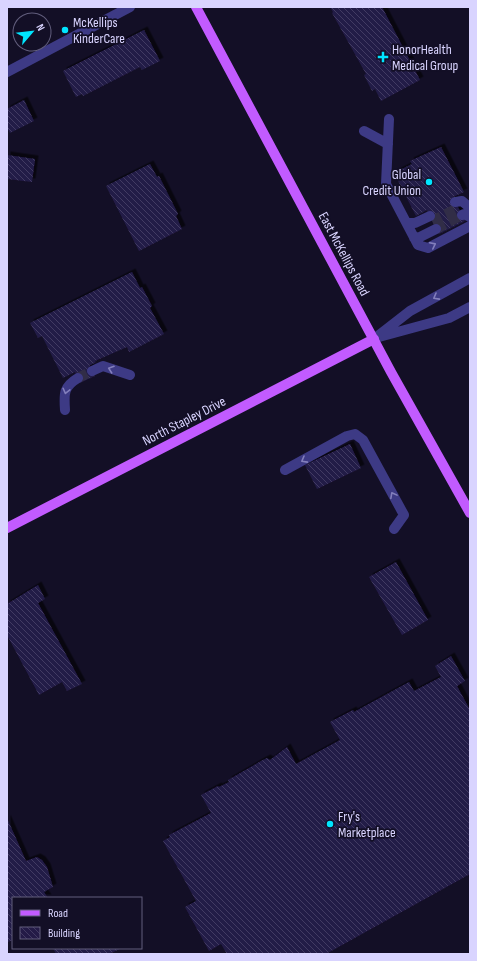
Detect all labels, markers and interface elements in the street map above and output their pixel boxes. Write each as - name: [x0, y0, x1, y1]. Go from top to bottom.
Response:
- north arrow: [12, 12, 52, 52]
- place label: McKellips KinderCare: [73, 14, 125, 47]
- text: N: [33, 22, 48, 33]
- marker: McKellips KinderCare: [60, 25, 70, 35]
- place label: HonorHealth Medical Group: [392, 41, 458, 74]
- marker: HonorHealth Medical Group: [377, 51, 389, 63]
- place label: Global Credit Union: [363, 166, 421, 199]
- marker: Global Credit Union: [424, 177, 434, 187]
- street label: East McKellips Road: [315, 209, 373, 299]
- one-way arrow: [429, 242, 437, 250]
- one-way arrow: [433, 292, 440, 299]
- one-way arrow: [107, 365, 114, 374]
- one-way arrow: [62, 388, 71, 395]
- street label: North Stapley Drive: [140, 393, 228, 449]
- one-way arrow: [301, 455, 308, 462]
- one-way arrow: [391, 492, 398, 500]
- place label: Fry's Marketplace: [338, 808, 396, 841]
- marker: Fry's Marketplace: [325, 819, 335, 829]
- legend: [12, 897, 142, 949]
- text: Road: [48, 906, 68, 921]
- text: Building: [48, 926, 80, 941]

